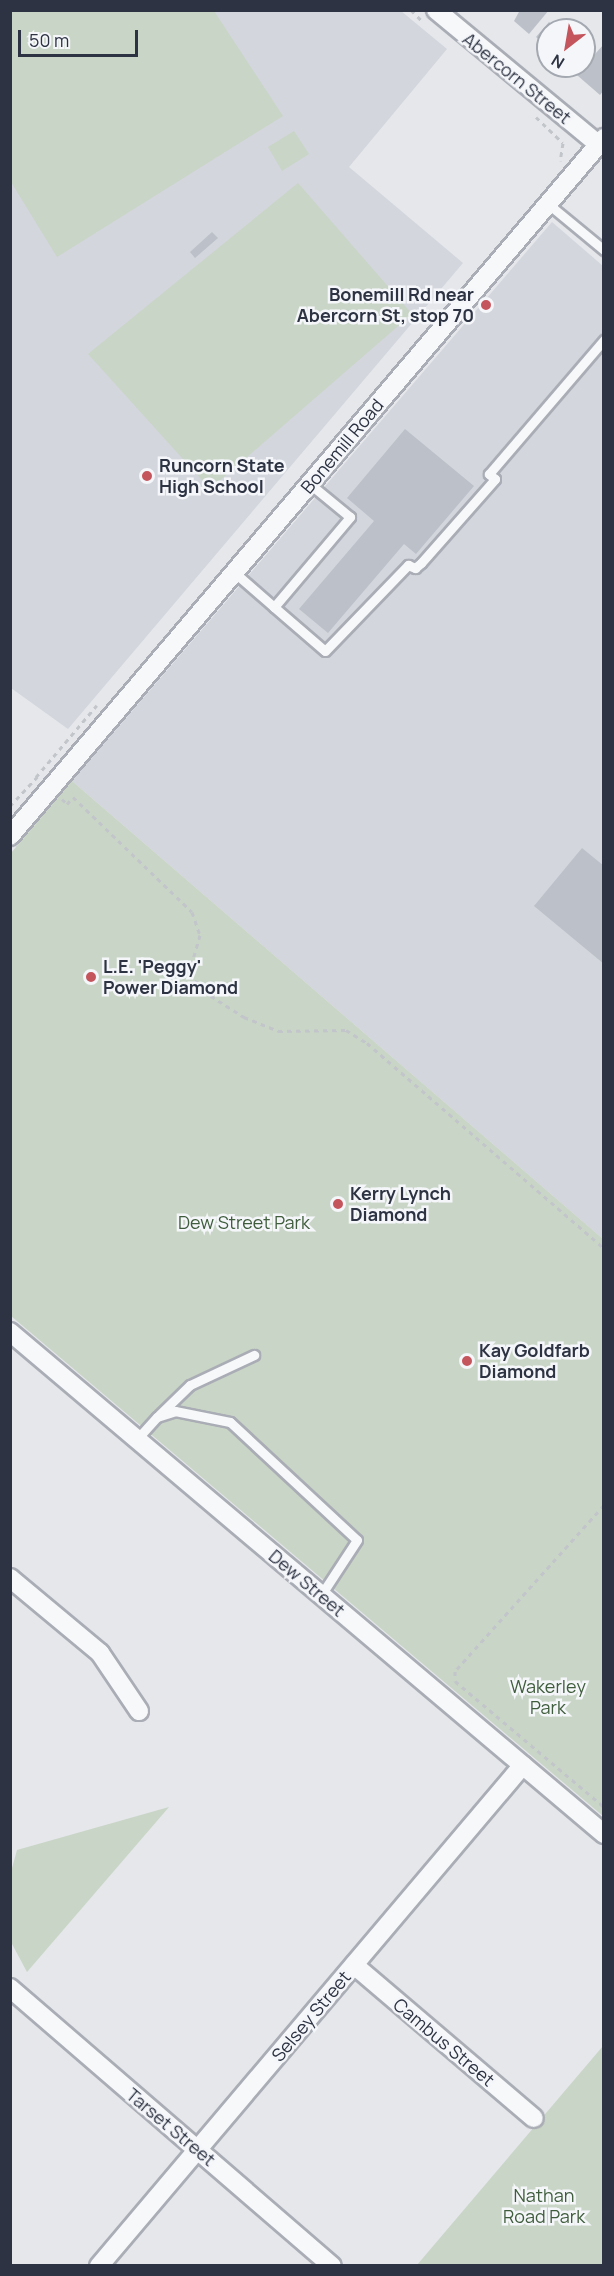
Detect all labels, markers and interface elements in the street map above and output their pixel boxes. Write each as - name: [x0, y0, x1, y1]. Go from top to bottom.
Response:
- scale bar: [21, 18, 141, 56]
- north arrow: [536, 18, 596, 78]
- text: 50 m: [29, 28, 69, 52]
- street label: Abercorn Street: [459, 28, 575, 128]
- text: N: [547, 49, 568, 74]
- place label: Bonemill Rd near Abercorn St, stop 70: [297, 284, 474, 326]
- marker: Bonemill Rd near Abercorn St, stop 70: [479, 298, 493, 312]
- street label: Bonemill Road: [296, 394, 388, 498]
- place label: Runcorn State High School: [159, 455, 285, 498]
- marker: Runcorn State High School: [140, 469, 154, 483]
- place label: L.E. 'Peggy' Power Diamond: [103, 956, 238, 998]
- marker: L.E. 'Peggy' Power Diamond: [84, 970, 98, 984]
- place label: Kerry Lynch Diamond: [350, 1183, 451, 1226]
- marker: Kerry Lynch Diamond: [331, 1197, 345, 1211]
- park label: Dew Street Park: [178, 1211, 310, 1233]
- place label: Kay Goldfarb Diamond: [479, 1340, 590, 1382]
- marker: Kay Goldfarb Diamond: [460, 1354, 474, 1368]
- street label: Dew Street: [265, 1545, 349, 1621]
- park label: Wakerley Park: [510, 1676, 586, 1718]
- street label: Selsey Street: [267, 1966, 355, 2066]
- street label: Cambus Street: [389, 1993, 499, 2091]
- street label: Tarset Street: [122, 2084, 220, 2170]
- park label: Nathan Road Park: [503, 2185, 585, 2228]

